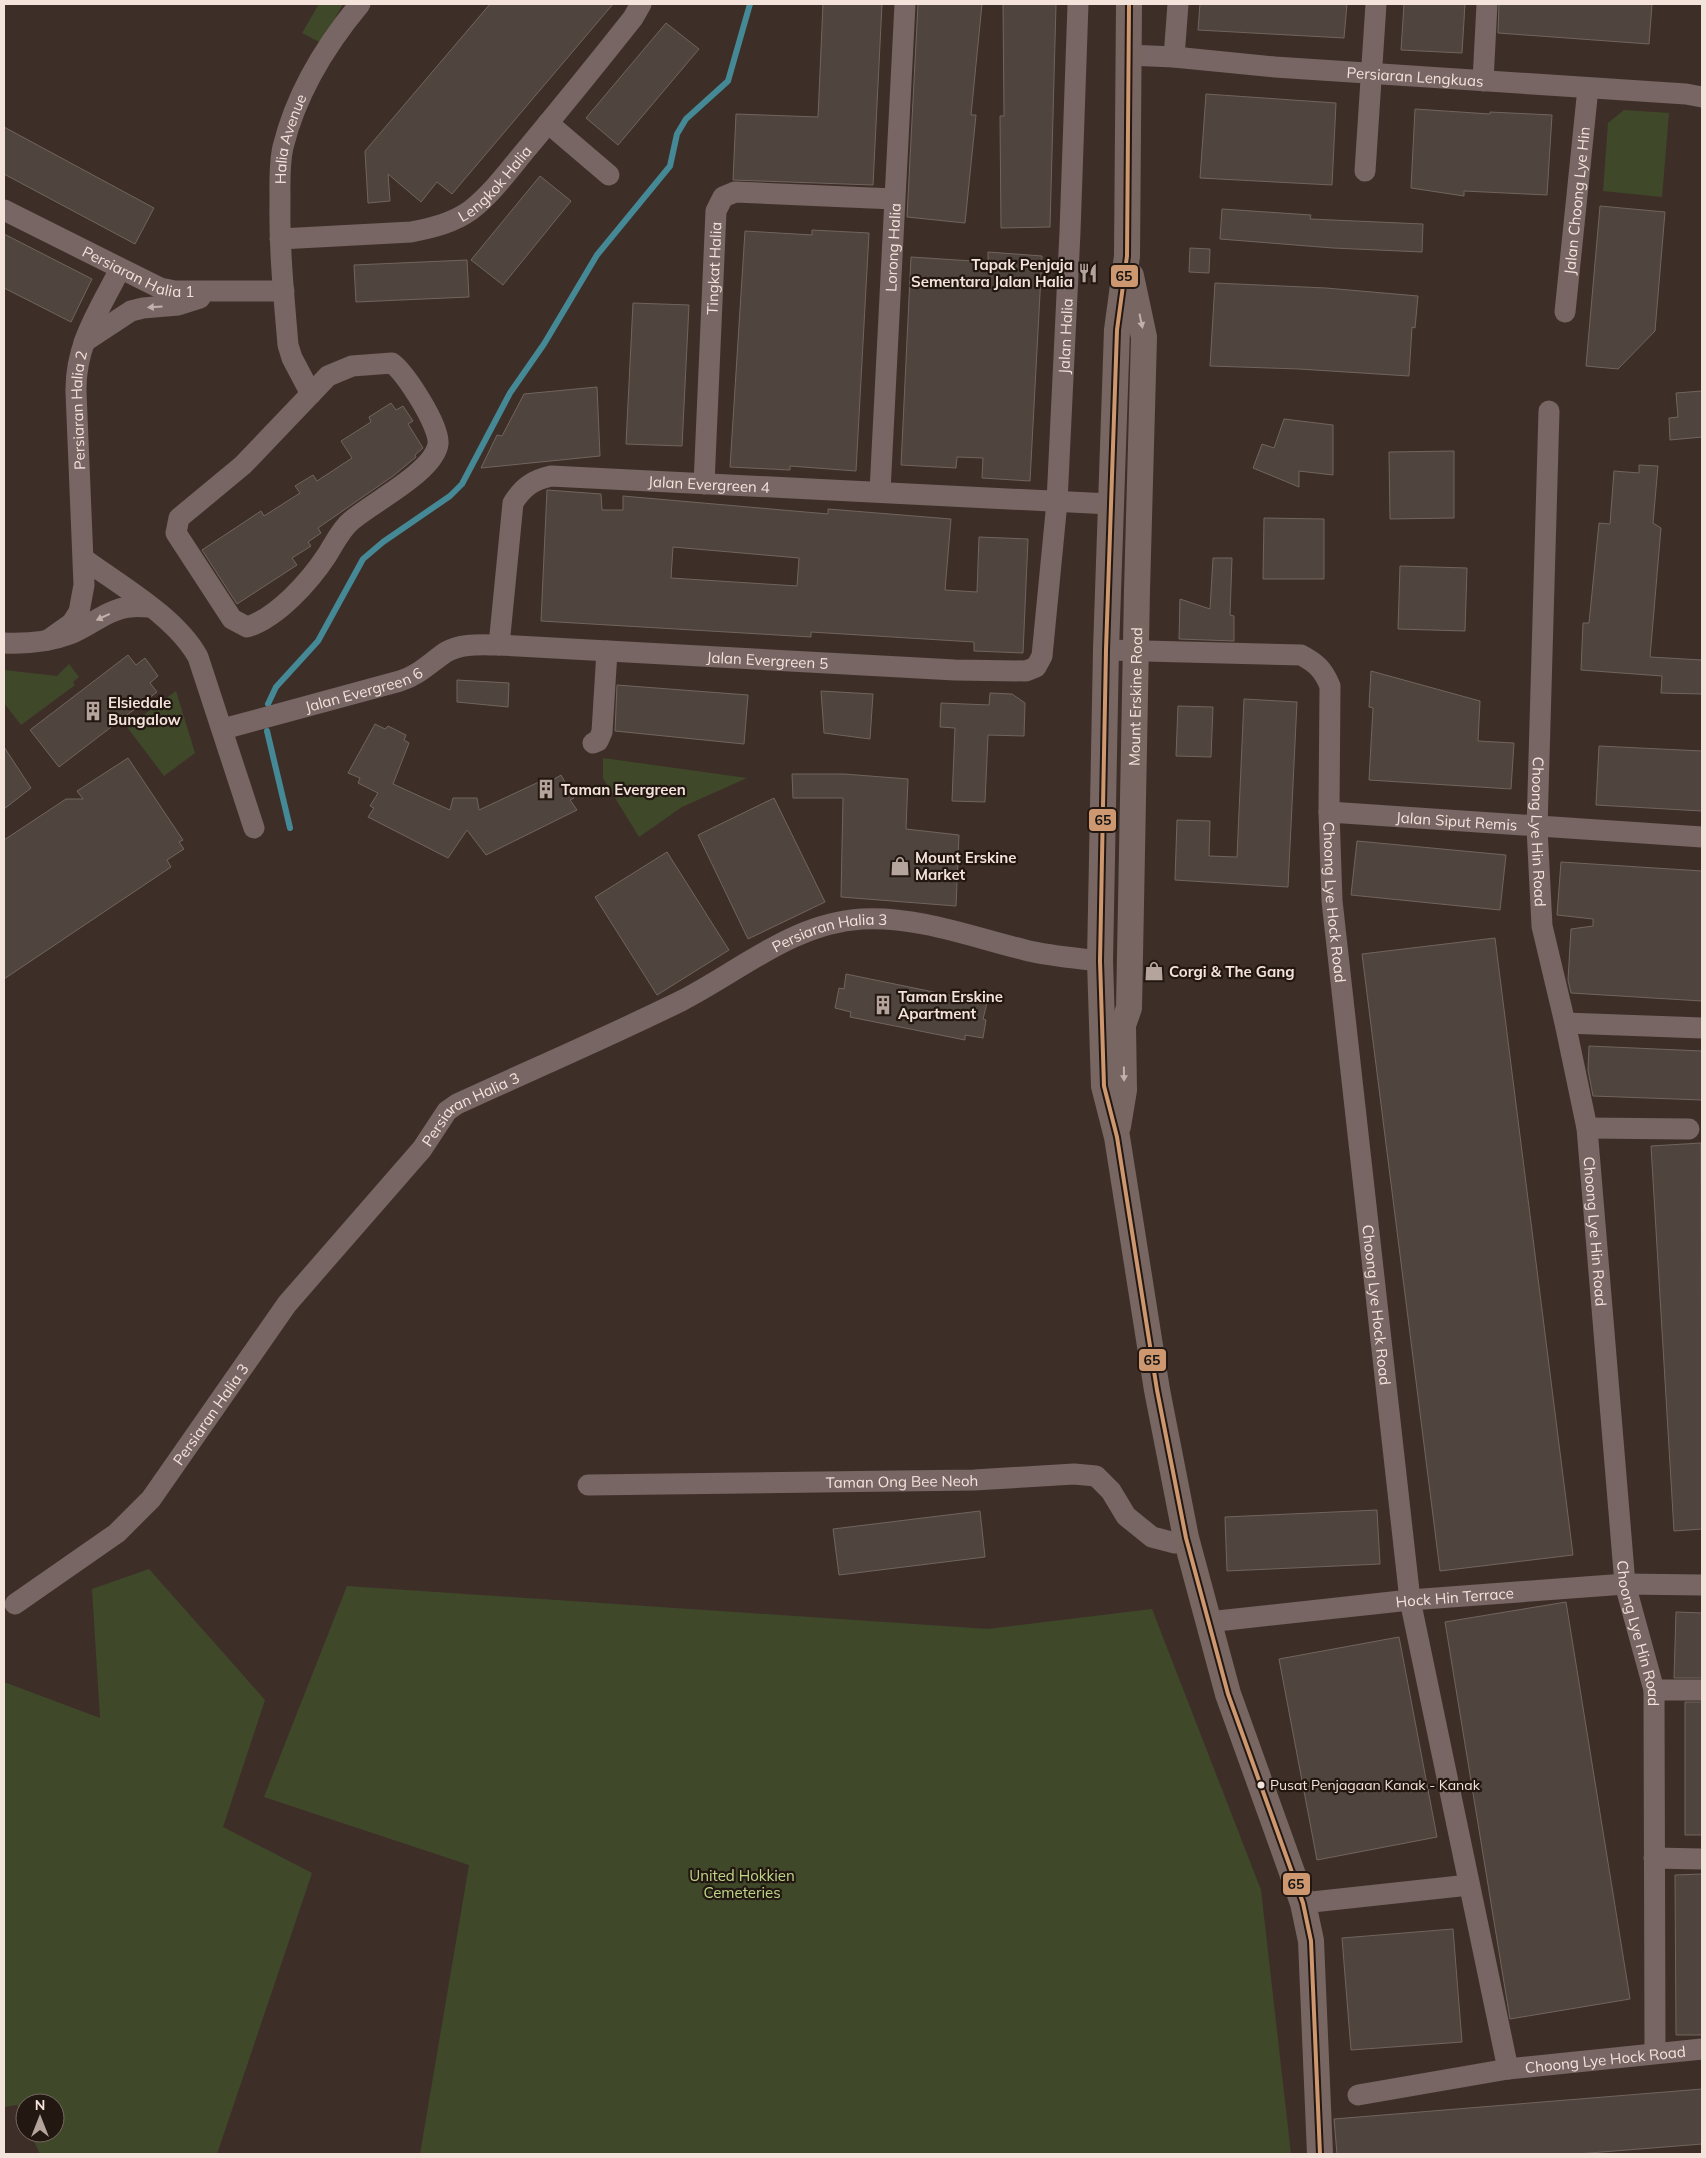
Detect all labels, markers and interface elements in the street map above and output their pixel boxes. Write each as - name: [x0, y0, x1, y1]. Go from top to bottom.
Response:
- street label: Persiaran Lengkuas: [1346, 62, 1484, 90]
- street label: Halia Avenue: [270, 91, 310, 184]
- street label: Jalan Choong Lye Hin: [1559, 126, 1593, 275]
- street label: Lengkok Halia: [454, 141, 535, 226]
- street label: Lorong Halia: [881, 202, 904, 292]
- street label: Tingkat Halia: [702, 221, 725, 315]
- street label: Persiaran Halia 1: [79, 241, 194, 301]
- place label: Tapak Penjaja Sementara Jalan Halia: [911, 255, 1073, 291]
- restaurant icon: Tapak Penjaja Sementara Jalan Halia: [1077, 262, 1099, 284]
- line badge: 65: [1110, 264, 1139, 288]
- text: 65: [1116, 267, 1132, 285]
- street label: Jalan Halia: [1054, 298, 1076, 374]
- one-way arrow: [147, 304, 163, 312]
- one-way arrow: [1137, 313, 1145, 329]
- street label: Persiaran Halia 2: [66, 348, 91, 470]
- street label: Jalan Evergreen 4: [648, 471, 770, 496]
- one-way arrow: [96, 613, 110, 621]
- street label: Mount Erskine Road: [1124, 627, 1146, 766]
- street label: Jalan Evergreen 5: [706, 647, 829, 673]
- street label: Jalan Evergreen 6: [303, 663, 426, 716]
- place label: Elsiedale Bungalow: [108, 693, 182, 729]
- building icon: Elsiedale Bungalow: [82, 700, 104, 722]
- street label: Choong Lye Hin Road: [1527, 757, 1551, 907]
- building icon: Taman Evergreen: [535, 778, 557, 800]
- place label: Taman Evergreen: [561, 780, 686, 799]
- street label: Jalan Siput Remis: [1395, 807, 1518, 834]
- line badge: 65: [1088, 808, 1117, 832]
- text: 65: [1095, 811, 1111, 829]
- street label: Choong Lye Hock Road: [1320, 821, 1351, 984]
- place label: Mount Erskine Market: [915, 848, 1016, 884]
- shop icon: Mount Erskine Market: [889, 855, 911, 877]
- street label: Persiaran Halia 3: [768, 909, 888, 956]
- shop icon: Corgi & The Gang: [1143, 960, 1165, 982]
- place label: Corgi & The Gang: [1169, 962, 1295, 981]
- place label: Taman Erskine Apartment: [898, 987, 1003, 1023]
- building icon: Taman Erskine Apartment: [872, 994, 894, 1016]
- one-way arrow: [1120, 1066, 1128, 1082]
- street label: Persiaran Halia 3: [417, 1068, 522, 1150]
- street label: Choong Lye Hin Road: [1580, 1156, 1611, 1307]
- street label: Choong Lye Hock Road: [1359, 1224, 1395, 1386]
- line badge: 65: [1138, 1348, 1167, 1372]
- text: 65: [1144, 1351, 1160, 1369]
- street label: Persiaran Halia 3: [168, 1359, 252, 1469]
- street label: Taman Ong Bee Neoh: [826, 1470, 978, 1491]
- street label: Choong Lye Hin Road: [1614, 1559, 1664, 1706]
- street label: Hock Hin Terrace: [1395, 1583, 1514, 1611]
- place label: Pusat Penjagaan Kanak - Kanak: [1270, 1776, 1481, 1794]
- marker: Pusat Penjagaan Kanak - Kanak: [1256, 1780, 1266, 1790]
- park label: United Hokkien Cemeteries: [689, 1866, 795, 1902]
- line badge: 65: [1282, 1872, 1311, 1896]
- text: 65: [1288, 1875, 1304, 1893]
- street label: Choong Lye Hock Road: [1524, 2041, 1687, 2077]
- north arrow: [15, 2093, 65, 2143]
- text: N: [35, 2096, 45, 2114]

